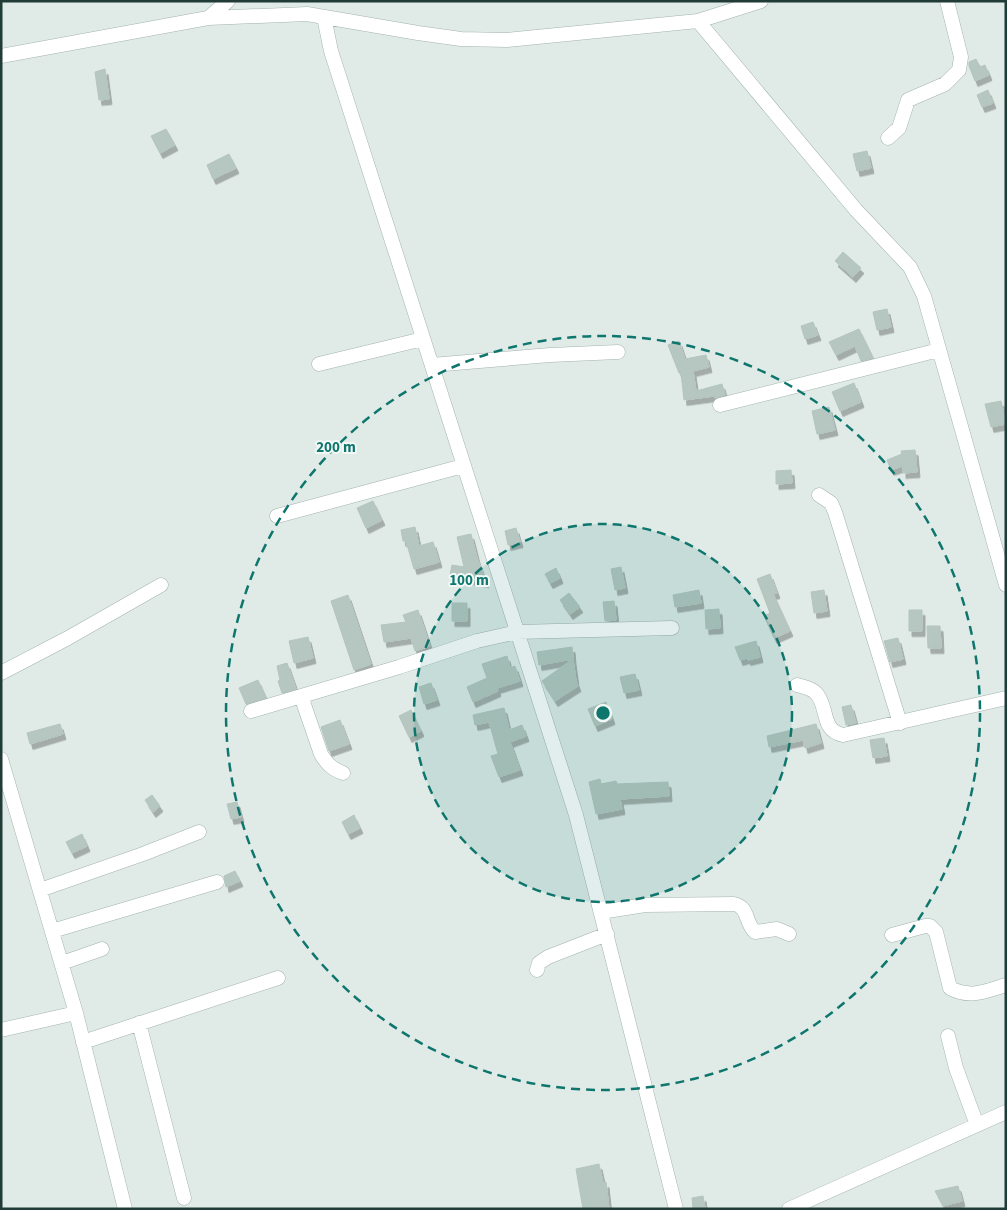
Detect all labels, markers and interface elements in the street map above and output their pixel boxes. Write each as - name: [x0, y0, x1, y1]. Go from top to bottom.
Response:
- text: 200 m: [316, 437, 356, 458]
- text: 100 m: [449, 570, 489, 591]
- centre of rings: [594, 704, 612, 722]

